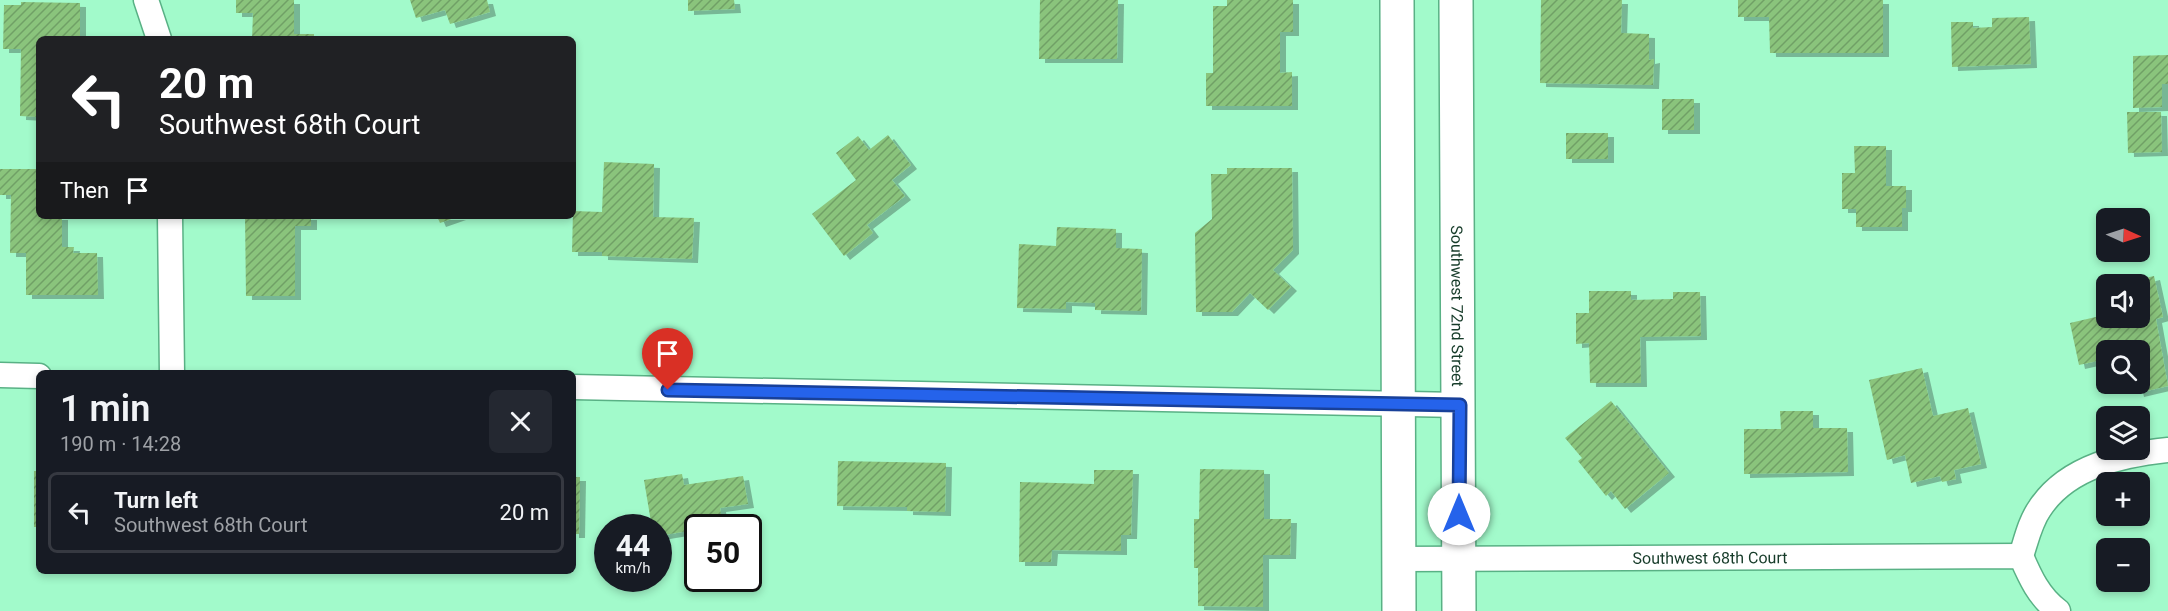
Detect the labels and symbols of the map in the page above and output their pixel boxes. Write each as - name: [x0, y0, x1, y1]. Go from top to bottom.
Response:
- north arrow: [2096, 208, 2150, 262]
- street label: Southwest 72nd Street: [1447, 225, 1467, 387]
- pin: [642, 328, 693, 390]
- position arrow: [1427, 482, 1491, 546]
- speed limit sign: 50: [684, 514, 762, 592]
- street label: Southwest 68th Court: [1632, 548, 1788, 568]

